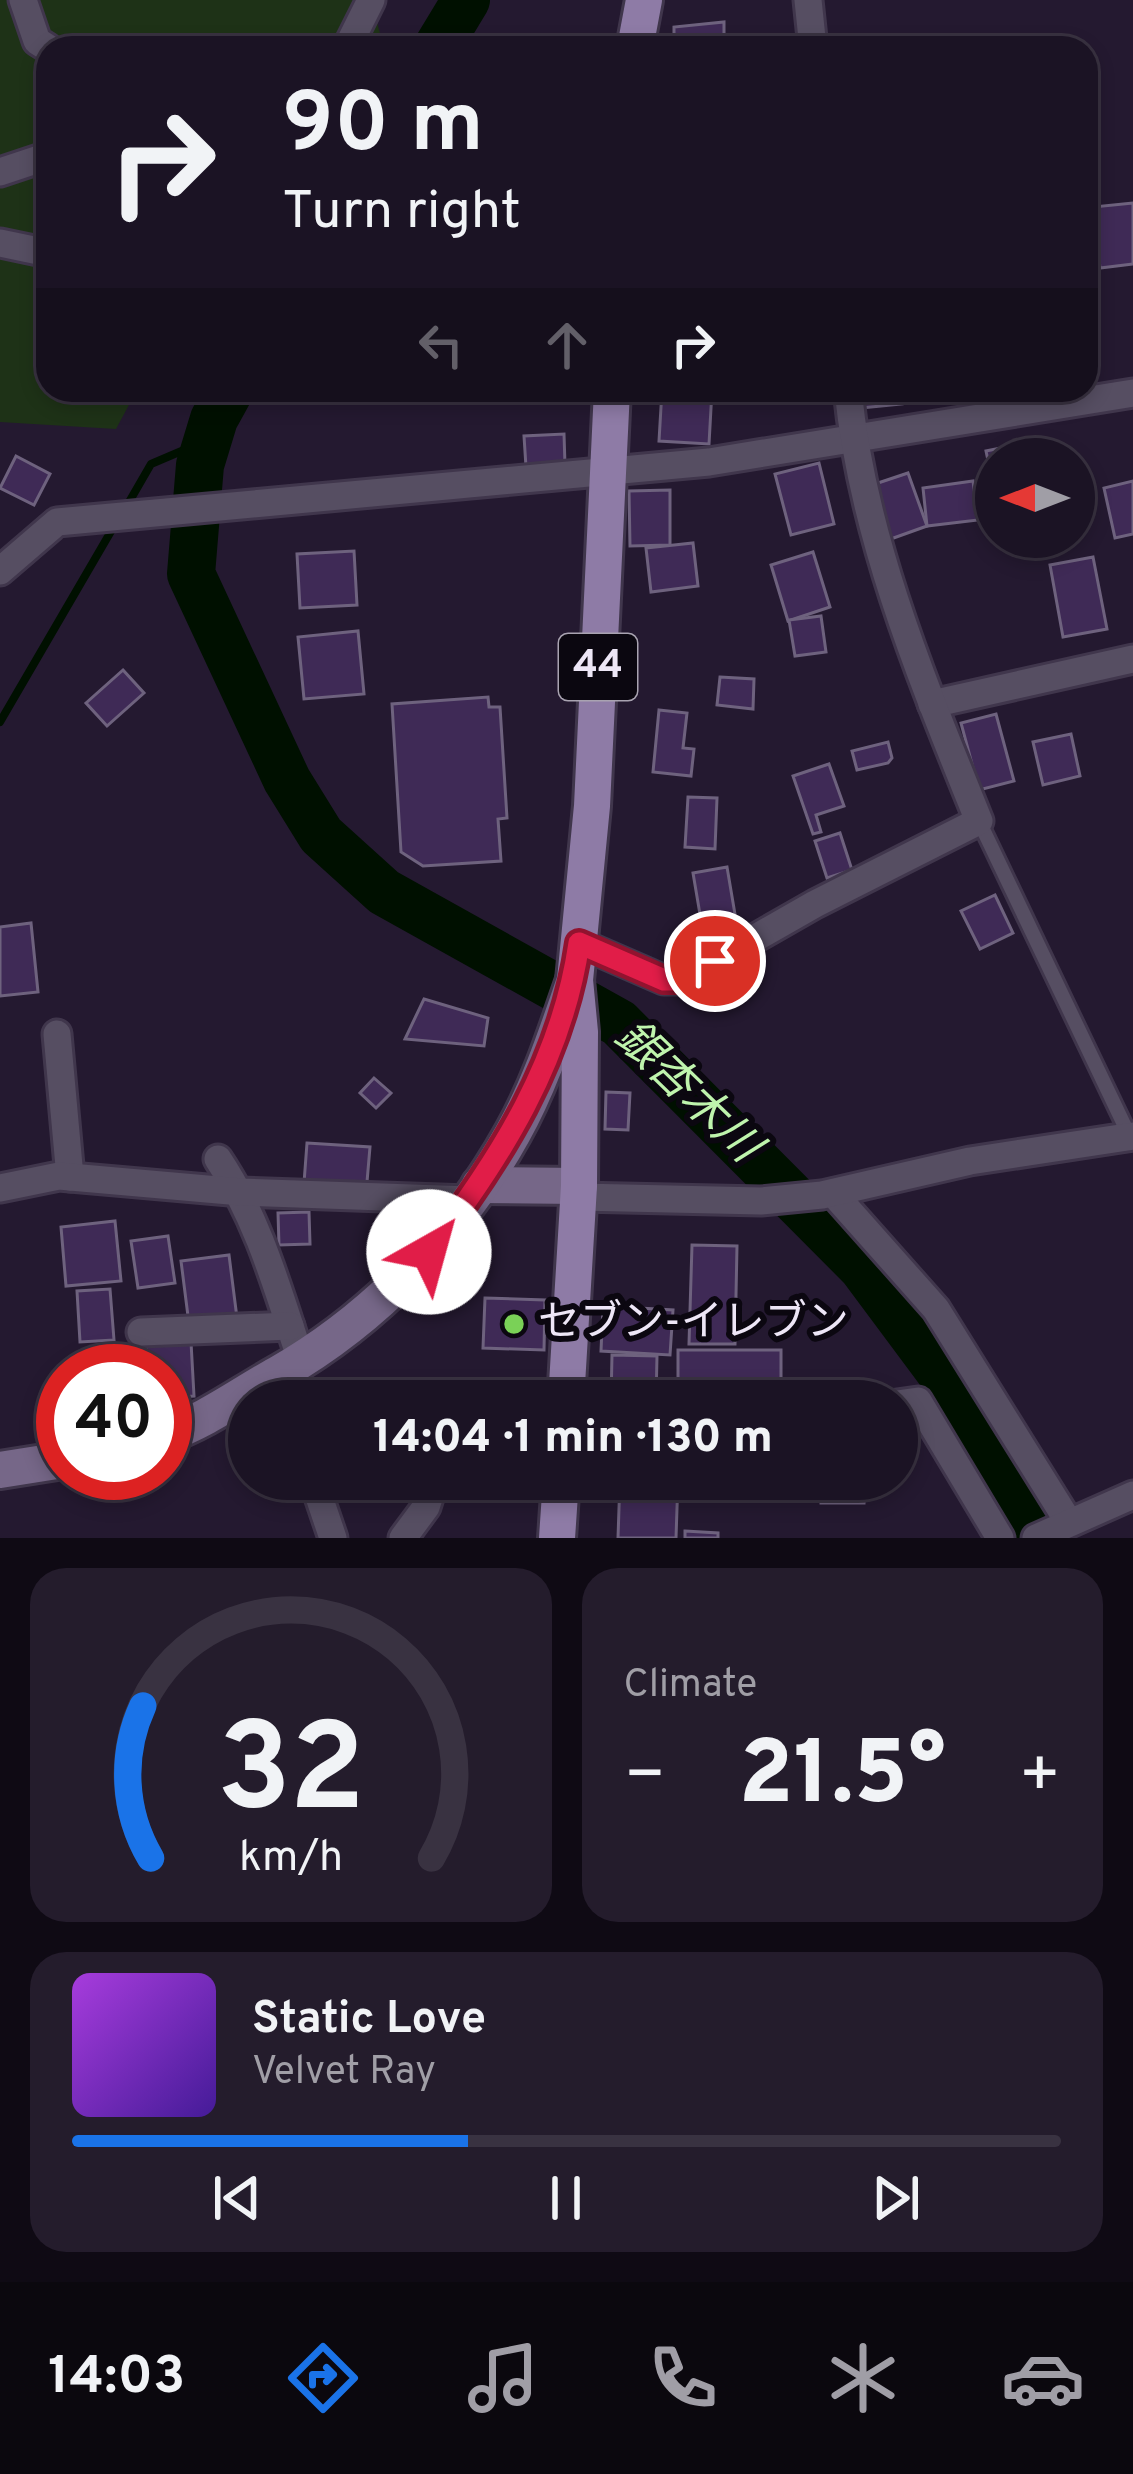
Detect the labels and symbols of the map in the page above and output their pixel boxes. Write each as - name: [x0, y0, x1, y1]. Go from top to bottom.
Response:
- north arrow: [975, 438, 1095, 558]
- road number: 44: [559, 634, 637, 700]
- pin: [664, 910, 766, 1012]
- water label: 銀杏木川: [601, 1010, 773, 1179]
- position arrow: [366, 1189, 492, 1315]
- place label: セブン-イレブン: [538, 1298, 849, 1351]
- marker: セブン-イレブン: [501, 1311, 527, 1337]
- speed limit sign: 40: [36, 1344, 192, 1500]

